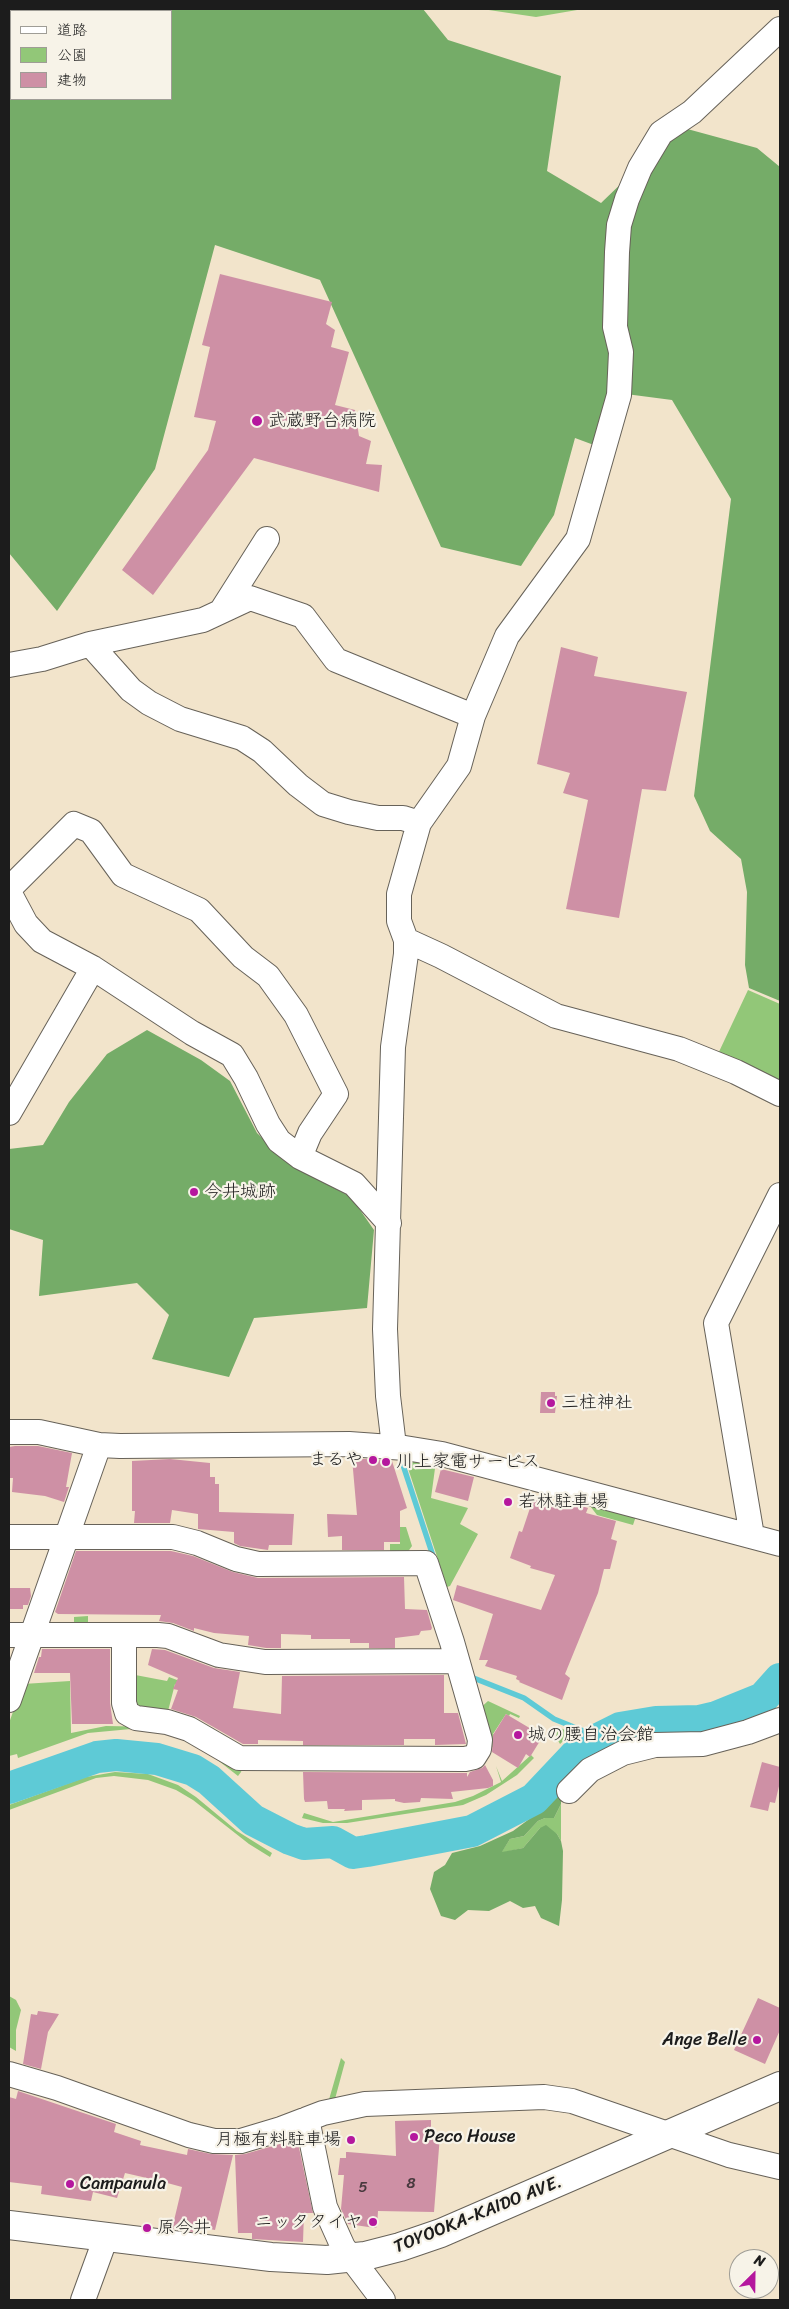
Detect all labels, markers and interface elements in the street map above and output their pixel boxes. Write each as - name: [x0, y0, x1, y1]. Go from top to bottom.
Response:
- legend: [10, 10, 172, 100]
- text: 道路: [57, 17, 87, 43]
- text: 公園: [57, 42, 87, 68]
- text: 建物: [57, 67, 87, 93]
- place label: 武蔵野台病院: [268, 410, 376, 432]
- marker: 武蔵野台病院: [250, 414, 264, 428]
- place label: 今井城跡: [204, 1181, 276, 1203]
- marker: 今井城跡: [188, 1186, 200, 1198]
- place label: 三柱神社: [561, 1392, 633, 1414]
- marker: 三柱神社: [545, 1397, 557, 1409]
- place label: まるや: [309, 1449, 363, 1471]
- place label: 川上家電サービス: [396, 1451, 540, 1473]
- marker: まるや: [367, 1454, 379, 1466]
- marker: 川上家電サービス: [380, 1456, 392, 1468]
- place label: 若林駐車場: [518, 1491, 608, 1513]
- marker: 若林駐車場: [502, 1496, 514, 1508]
- place label: 城の腰自治会館: [528, 1724, 654, 1746]
- marker: 城の腰自治会館: [512, 1729, 524, 1741]
- place label: Ange Belle: [662, 2029, 747, 2051]
- marker: Ange Belle: [751, 2034, 763, 2046]
- place label: Peco House: [424, 2126, 515, 2148]
- place label: 月極有料駐車場: [215, 2129, 341, 2151]
- marker: Peco House: [408, 2131, 420, 2143]
- marker: 月極有料駐車場: [345, 2134, 357, 2146]
- street label: TOYOOKA-KAIDO AVE.: [391, 2171, 565, 2259]
- place label: Campanula: [80, 2173, 166, 2195]
- house number: 8: [406, 2175, 416, 2193]
- marker: Campanula: [64, 2178, 76, 2190]
- house number: 5: [358, 2179, 368, 2197]
- place label: ニッタタイヤ: [255, 2211, 363, 2233]
- marker: ニッタタイヤ: [367, 2216, 379, 2228]
- place label: 原今井: [157, 2217, 211, 2239]
- marker: 原今井: [141, 2222, 153, 2234]
- text: N: [750, 2247, 769, 2274]
- north arrow: [729, 2249, 779, 2299]

